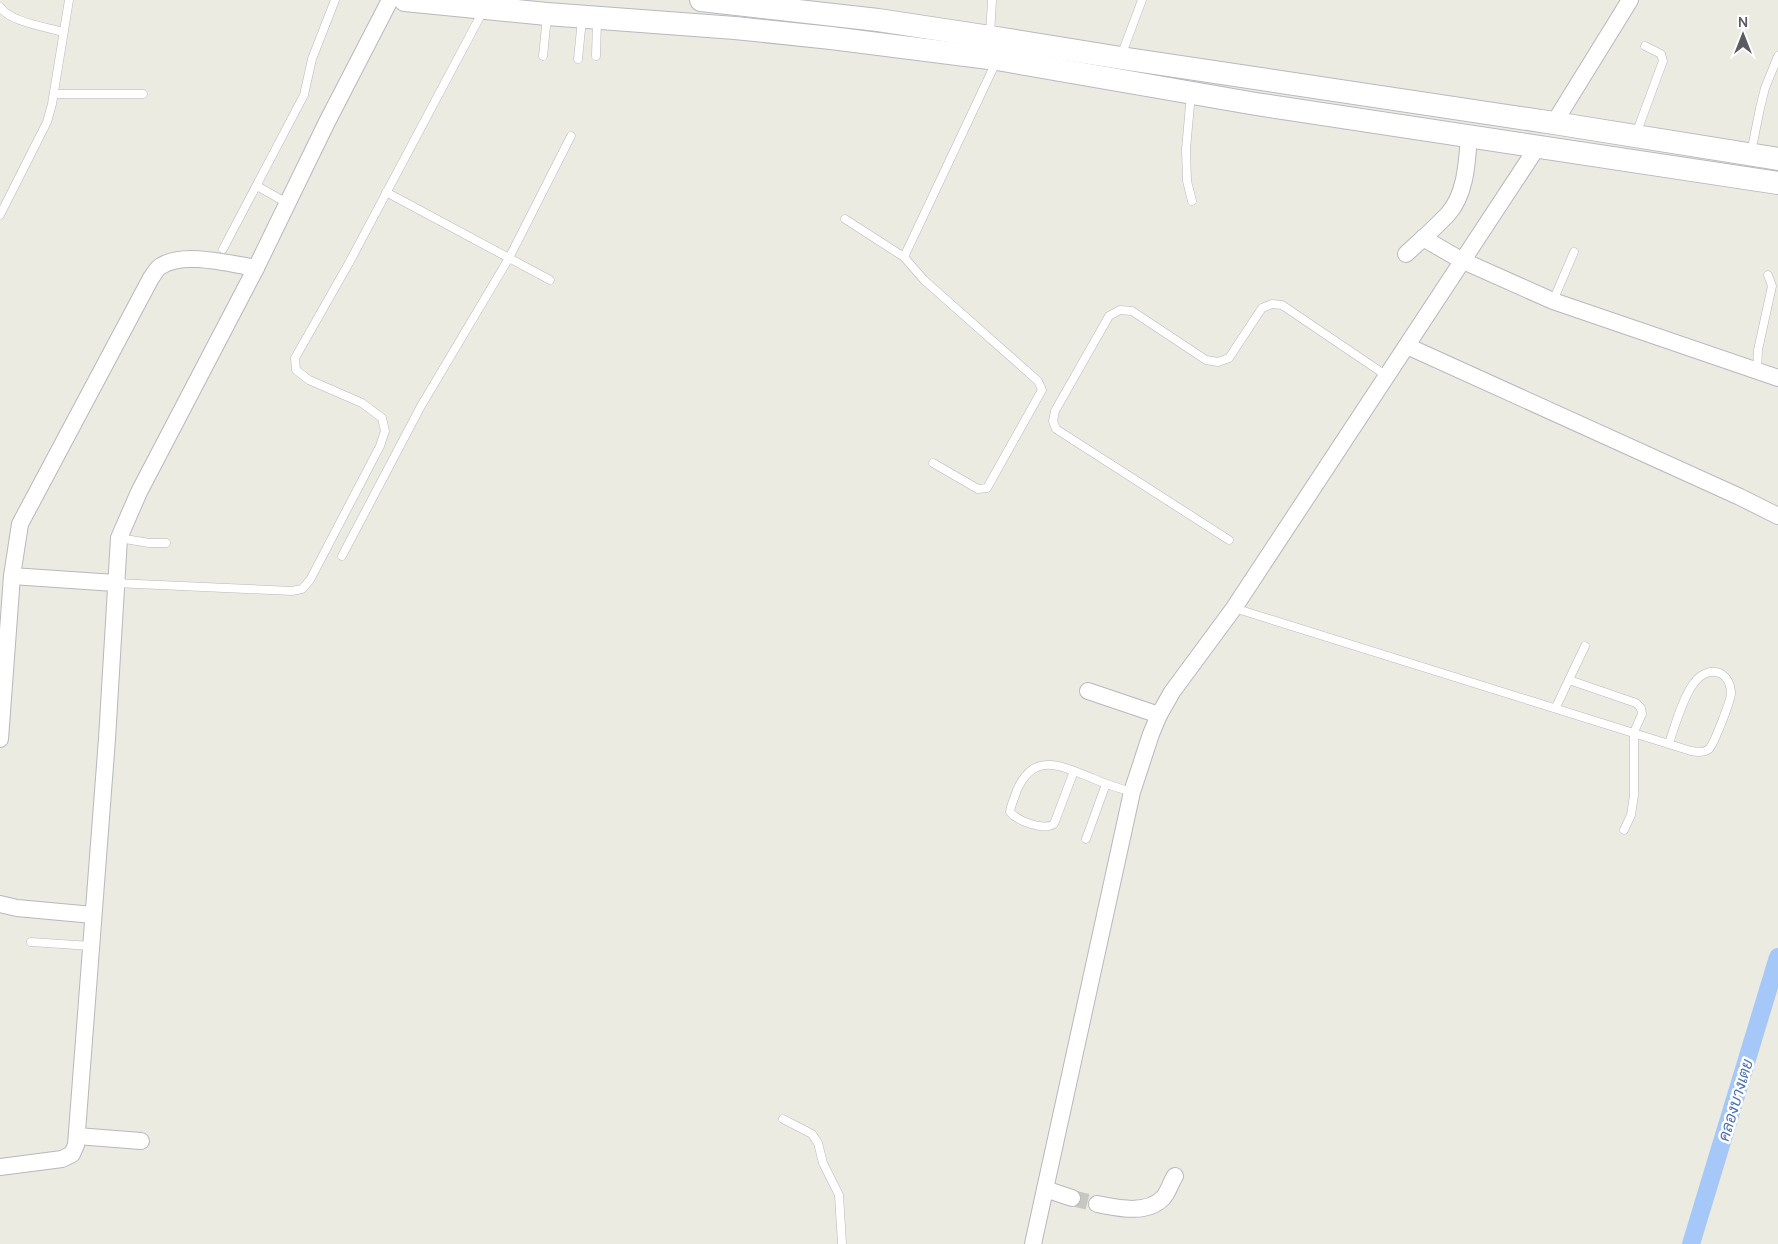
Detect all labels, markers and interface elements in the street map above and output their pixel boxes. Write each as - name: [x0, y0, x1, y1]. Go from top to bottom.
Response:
- north arrow: [1718, 10, 1768, 60]
- text: N: [1738, 12, 1748, 31]
- water label: คลองบางเตย: [1712, 1056, 1758, 1144]

